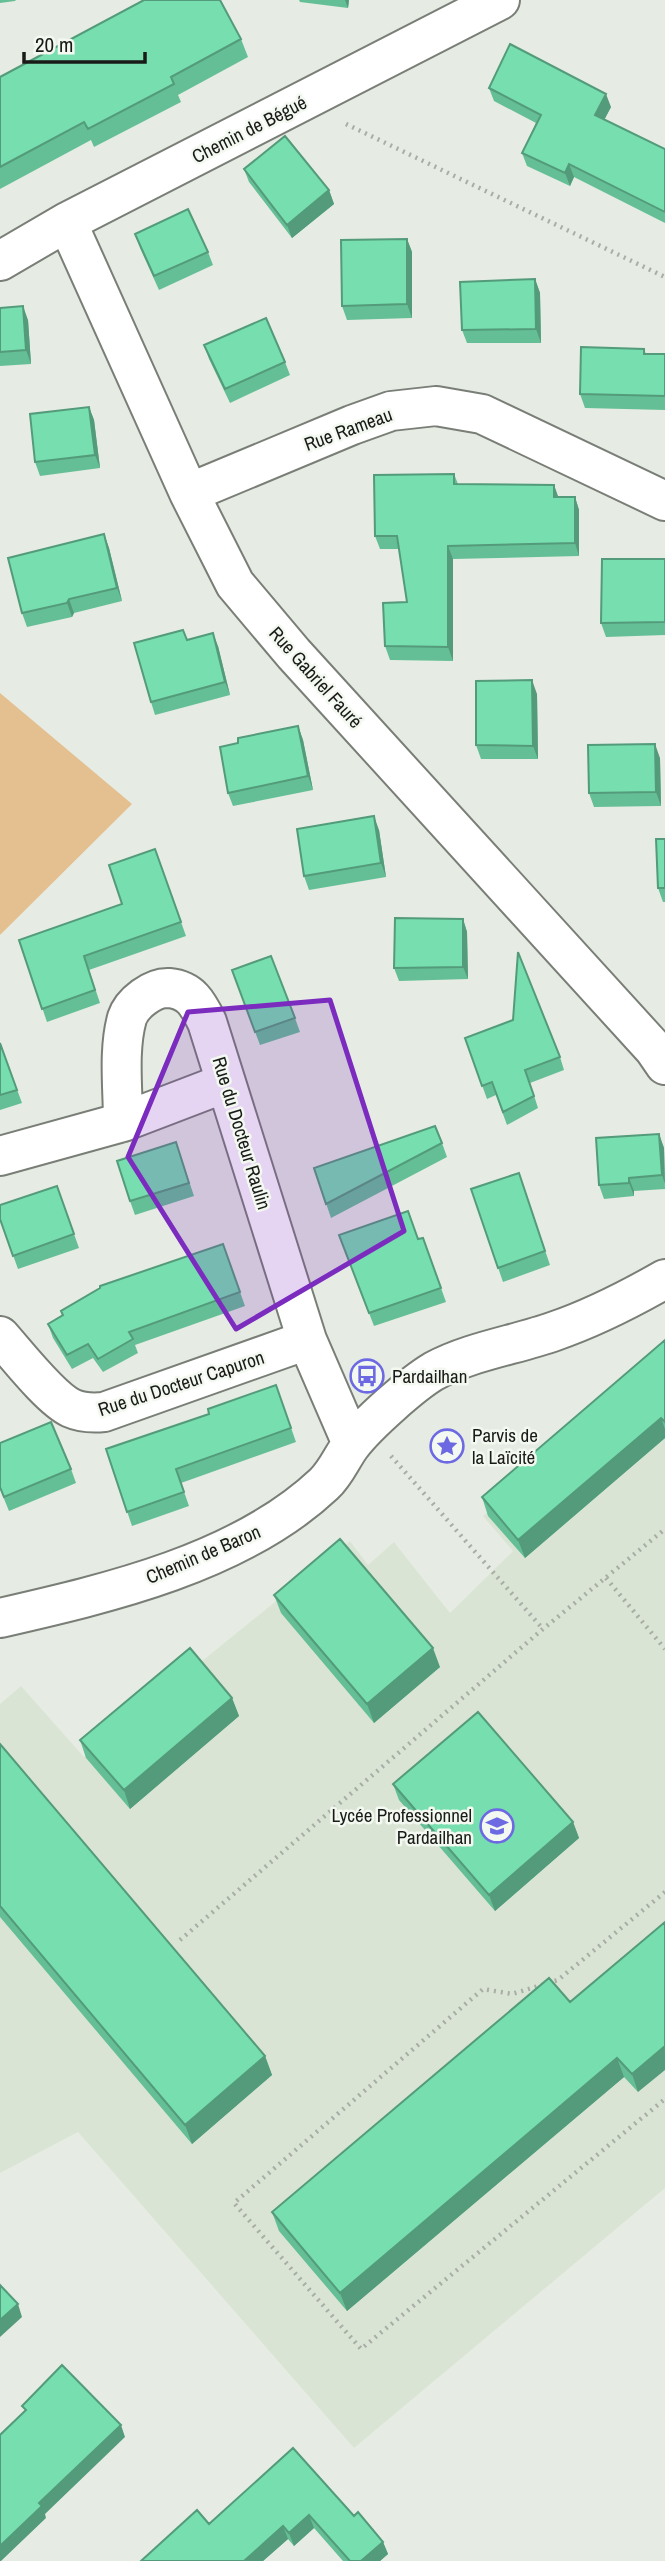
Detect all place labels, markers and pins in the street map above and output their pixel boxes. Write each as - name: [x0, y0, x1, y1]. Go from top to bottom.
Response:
- bus stop icon: Pardailhan: [348, 1357, 386, 1395]
- place label: Pardailhan: [392, 1363, 467, 1389]
- place label: Parvis de la Laïcité: [472, 1422, 538, 1470]
- place icon: Parvis de la Laïcité: [428, 1427, 466, 1465]
- place label: Lycée Professionnel Pardailhan: [331, 1802, 472, 1850]
- school or university icon: Lycée Professionnel Pardailhan: [478, 1807, 516, 1845]

